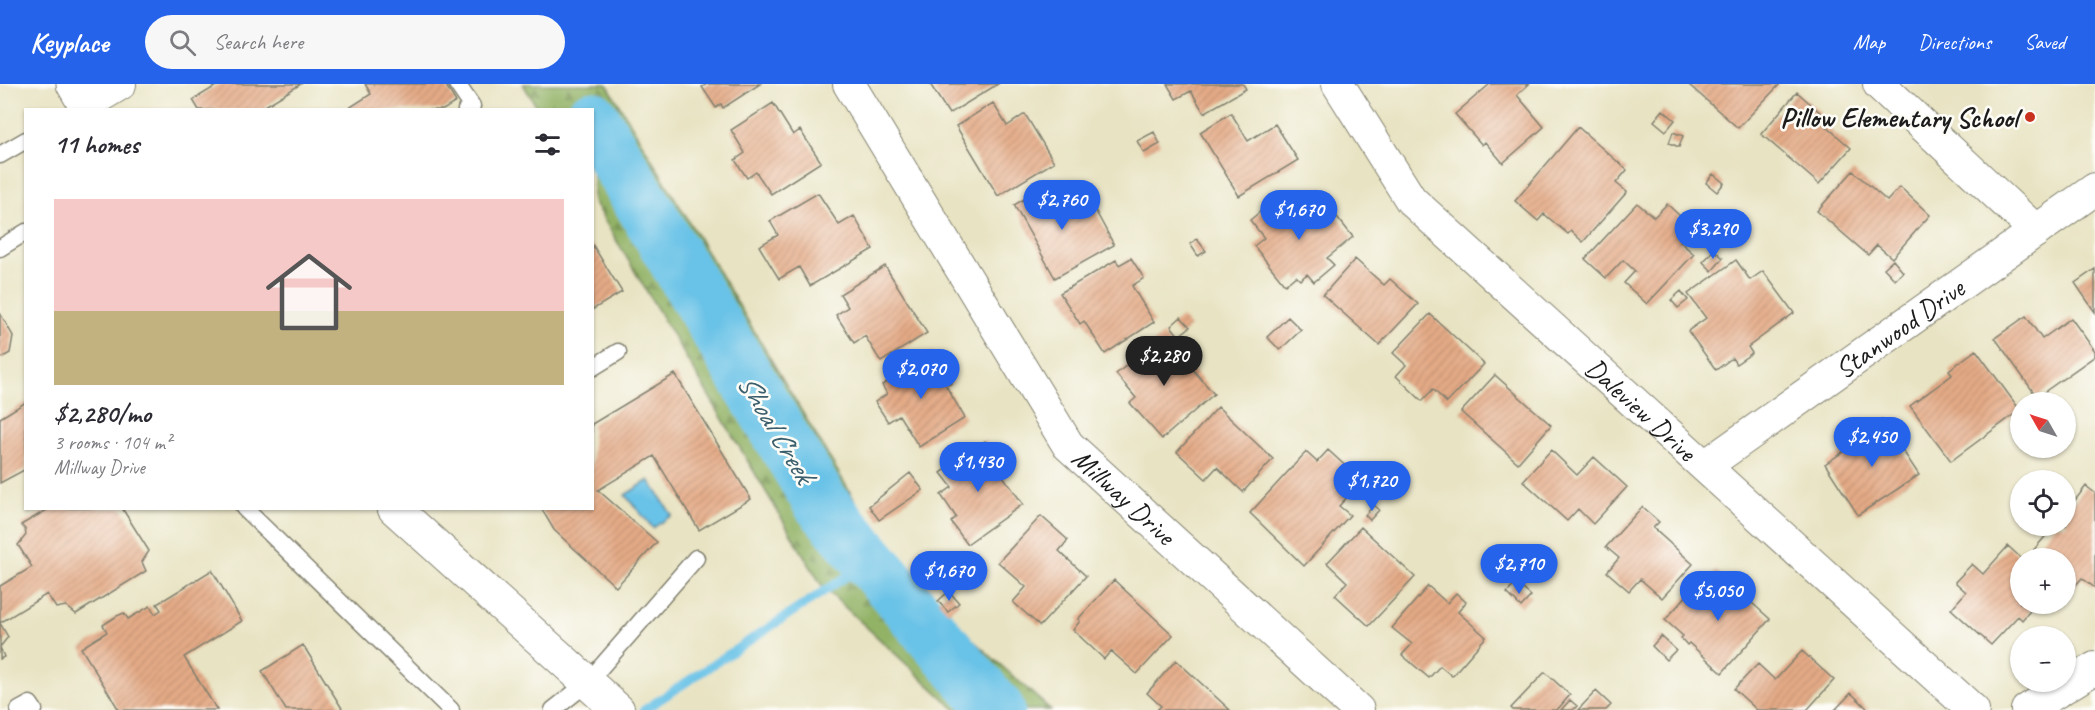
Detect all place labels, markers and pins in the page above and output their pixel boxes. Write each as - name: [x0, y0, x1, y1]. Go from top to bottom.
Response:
- place label: Pillow Elementary School: [1780, 100, 2023, 135]
- marker: Pillow Elementary School: [2023, 110, 2037, 124]
- pin: $2,760: [1013, 180, 1111, 231]
- pin: $1,670: [1250, 190, 1348, 241]
- pin: $3,290: [1664, 209, 1762, 260]
- pin: $2,280: [1115, 336, 1213, 387]
- pin: $2,070: [872, 349, 970, 400]
- pin: $2,450: [1823, 417, 1921, 468]
- pin: $1,430: [929, 442, 1027, 493]
- pin: $1,720: [1323, 461, 1421, 512]
- pin: $2,710: [1470, 544, 1568, 595]
- pin: $1,670: [900, 551, 998, 602]
- pin: $5,050: [1669, 571, 1767, 622]

